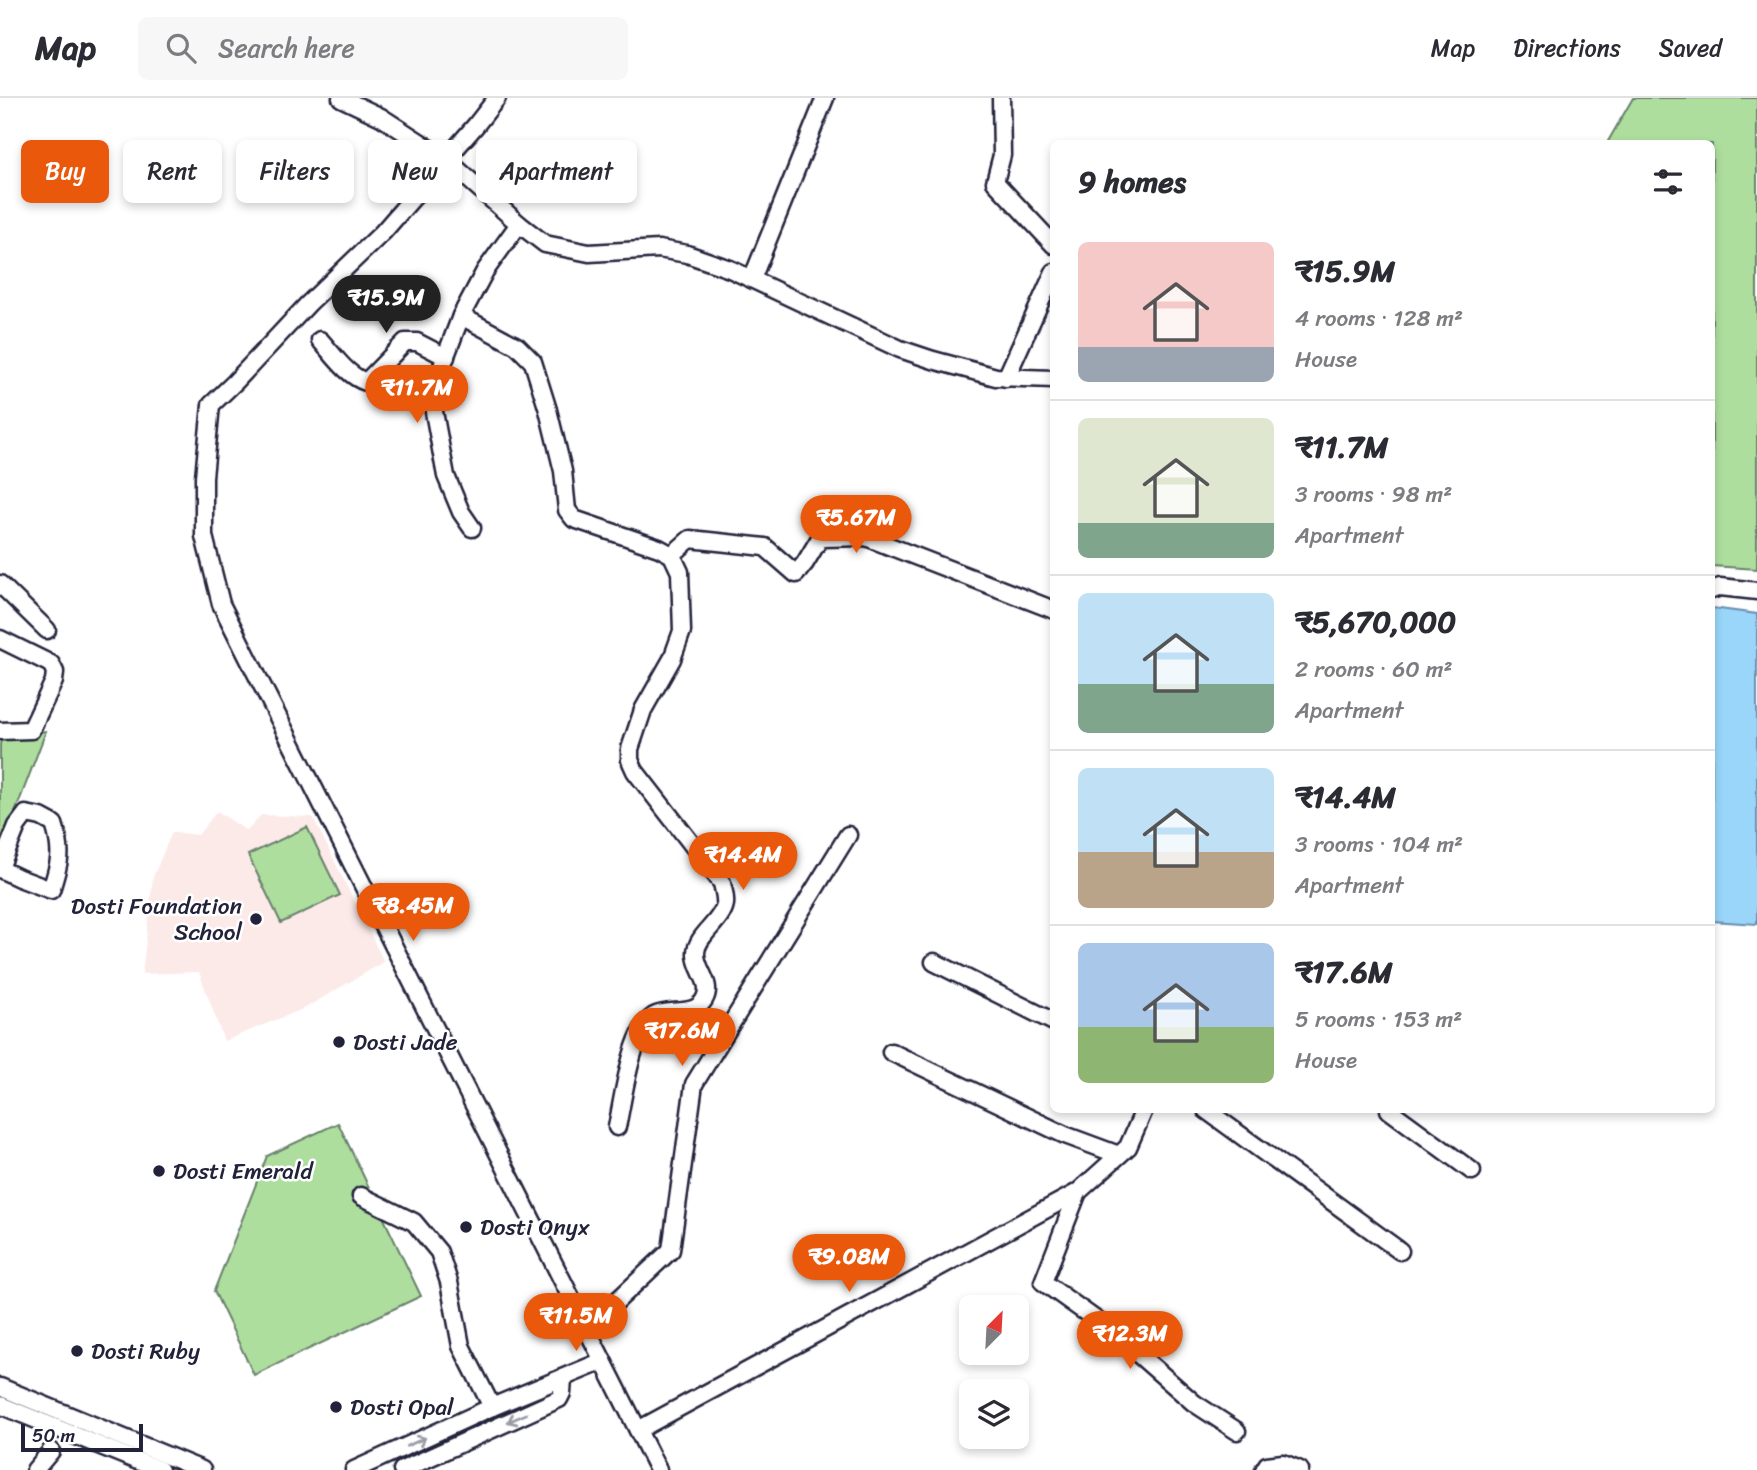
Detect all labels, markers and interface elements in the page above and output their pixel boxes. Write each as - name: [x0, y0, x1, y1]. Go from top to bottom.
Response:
- search box: [138, 17, 628, 80]
- text: Map: [35, 19, 96, 77]
- text: Search here: [218, 25, 355, 71]
- text: Map: [1431, 27, 1475, 69]
- text: Directions: [1513, 27, 1621, 69]
- text: Saved: [1659, 27, 1722, 69]
- icon: search: [162, 29, 200, 67]
- chip: Buy: [21, 140, 109, 203]
- chip: Rent: [123, 140, 222, 203]
- chip: Filters: [236, 140, 354, 203]
- chip: New: [368, 140, 462, 203]
- chip: Apartment: [476, 140, 637, 203]
- text: 9 homes: [1078, 155, 1186, 209]
- icon: filters: [1649, 163, 1687, 201]
- text: ₹15.9M: [1295, 244, 1395, 298]
- icon: home: [1134, 270, 1218, 354]
- pin: ₹15.9M: [329, 275, 443, 335]
- text: ₹15.9M: [348, 277, 424, 318]
- text: 4 rooms · 128 m²: [1295, 298, 1463, 339]
- text: House: [1295, 339, 1357, 380]
- pin: ₹11.7M: [360, 366, 474, 425]
- text: ₹11.7M: [381, 367, 453, 408]
- text: ₹11.7M: [1295, 420, 1388, 474]
- icon: home: [1134, 446, 1218, 530]
- text: 3 rooms · 98 m²: [1295, 474, 1452, 515]
- pin: ₹5.67M: [799, 496, 913, 555]
- text: ₹5.67M: [817, 497, 895, 538]
- text: Apartment: [1295, 515, 1404, 556]
- text: ₹5,670,000: [1295, 595, 1456, 649]
- icon: home: [1134, 621, 1218, 705]
- text: 2 rooms · 60 m²: [1295, 649, 1453, 690]
- text: Apartment: [1295, 690, 1404, 731]
- text: ₹14.4M: [1295, 770, 1396, 824]
- icon: home: [1134, 796, 1218, 880]
- text: 3 rooms · 104 m²: [1295, 824, 1463, 865]
- pin: ₹14.4M: [686, 832, 800, 892]
- text: ₹14.4M: [704, 834, 782, 875]
- text: Apartment: [1295, 865, 1404, 906]
- pin: ₹8.45M: [356, 884, 470, 943]
- text: ₹8.45M: [373, 885, 453, 926]
- place label: Dosti Foundation School: [71, 886, 243, 953]
- marker: Dosti Foundation School: [248, 911, 264, 927]
- text: ₹17.6M: [1295, 945, 1392, 999]
- icon: home: [1134, 971, 1218, 1055]
- text: 5 rooms · 153 m²: [1295, 999, 1462, 1040]
- pin: ₹17.6M: [625, 1009, 739, 1068]
- text: ₹17.6M: [645, 1010, 719, 1051]
- place label: Dosti Jade: [353, 1022, 458, 1063]
- marker: Dosti Jade: [331, 1034, 347, 1050]
- text: House: [1295, 1040, 1357, 1081]
- place label: Dosti Emerald: [173, 1151, 314, 1192]
- marker: Dosti Emerald: [151, 1163, 167, 1179]
- place label: Dosti Onyx: [480, 1207, 590, 1248]
- marker: Dosti Onyx: [458, 1219, 474, 1235]
- pin: ₹9.08M: [792, 1234, 906, 1294]
- text: ₹9.08M: [808, 1236, 890, 1277]
- pin: ₹11.5M: [519, 1294, 633, 1353]
- text: ₹11.5M: [540, 1295, 612, 1336]
- north arrow: [959, 1295, 1029, 1365]
- map controls: [959, 1295, 1029, 1449]
- pin: ₹12.3M: [1073, 1312, 1187, 1371]
- text: ₹12.3M: [1093, 1313, 1167, 1354]
- place label: Dosti Ruby: [91, 1331, 200, 1372]
- marker: Dosti Ruby: [69, 1343, 85, 1359]
- button: layers: [959, 1379, 1029, 1449]
- place label: Dosti Opal: [350, 1387, 454, 1428]
- marker: Dosti Opal: [328, 1399, 344, 1415]
- one-way arrow: [506, 1412, 528, 1425]
- text: 50 m: [32, 1419, 75, 1452]
- scale bar: [21, 1421, 144, 1453]
- one-way arrow: [405, 1435, 426, 1448]

